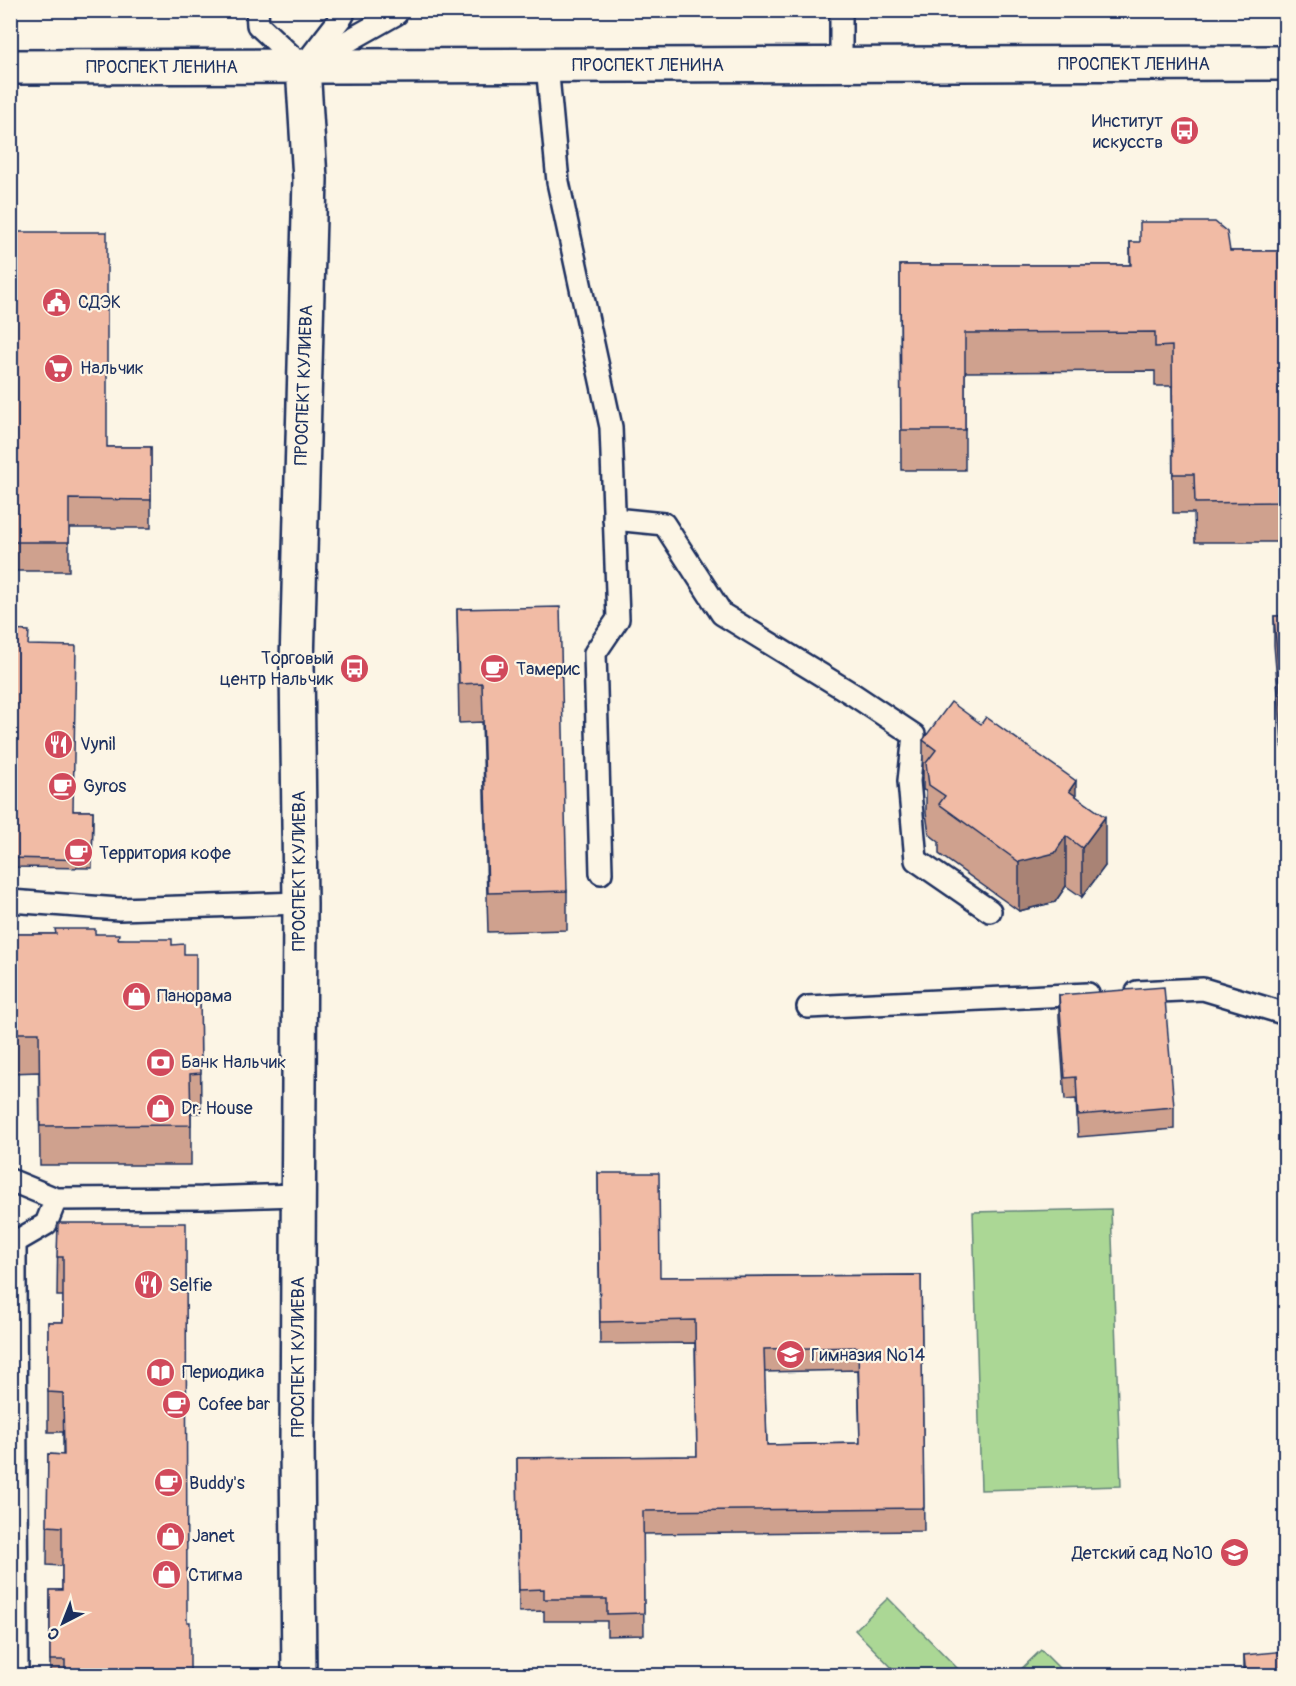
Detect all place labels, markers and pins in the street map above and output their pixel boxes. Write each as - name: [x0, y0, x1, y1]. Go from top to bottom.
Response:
- place label: Институт искусств: [1092, 110, 1163, 154]
- bus stop icon: Институт искусств: [1168, 115, 1200, 147]
- public building icon: СДЭК: [41, 286, 73, 318]
- place label: СДЭК: [78, 291, 121, 314]
- supermarket icon: Нальчик: [43, 352, 75, 384]
- place label: Нальчик: [80, 357, 144, 380]
- place label: Торговый центр Нальчик: [220, 647, 334, 691]
- bus stop icon: Торговый центр Нальчик: [339, 652, 371, 684]
- cafe icon: Тамерис: [479, 653, 511, 685]
- place label: Тамерис: [516, 658, 581, 681]
- restaurant icon: Vynil: [43, 728, 75, 760]
- place label: Vynil: [80, 733, 116, 756]
- cafe icon: Gyros: [46, 770, 78, 802]
- place label: Gyros: [83, 775, 126, 798]
- cafe icon: Территория кофе: [62, 837, 94, 869]
- place label: Территория кофе: [99, 842, 231, 865]
- shop icon: Панорама: [120, 980, 152, 1012]
- place label: Панорама: [157, 985, 232, 1008]
- bank icon: Банк Нальчик: [144, 1046, 176, 1078]
- place label: Банк Нальчик: [181, 1051, 286, 1074]
- shop icon: Dr. House: [144, 1092, 176, 1124]
- place label: Dr. House: [181, 1097, 253, 1120]
- restaurant icon: Selfie: [132, 1269, 164, 1301]
- place label: Selfie: [169, 1274, 212, 1297]
- school or university icon: Гимназия №14: [774, 1339, 806, 1371]
- place label: Гимназия №14: [811, 1344, 926, 1367]
- library icon: Периодика: [145, 1356, 177, 1388]
- place label: Периодика: [182, 1361, 264, 1384]
- cafe icon: Cofee bar: [161, 1388, 193, 1420]
- place label: Cofee bar: [198, 1393, 271, 1416]
- cafe icon: Buddy's: [152, 1467, 184, 1499]
- place label: Buddy's: [189, 1472, 245, 1495]
- shop icon: Janet: [155, 1520, 187, 1552]
- place label: Janet: [192, 1525, 236, 1548]
- school or university icon: Детский сад №10: [1218, 1537, 1250, 1569]
- place label: Детский сад №10: [1071, 1542, 1213, 1565]
- shop icon: Стигма: [151, 1559, 183, 1591]
- place label: Стигма: [188, 1564, 243, 1587]

